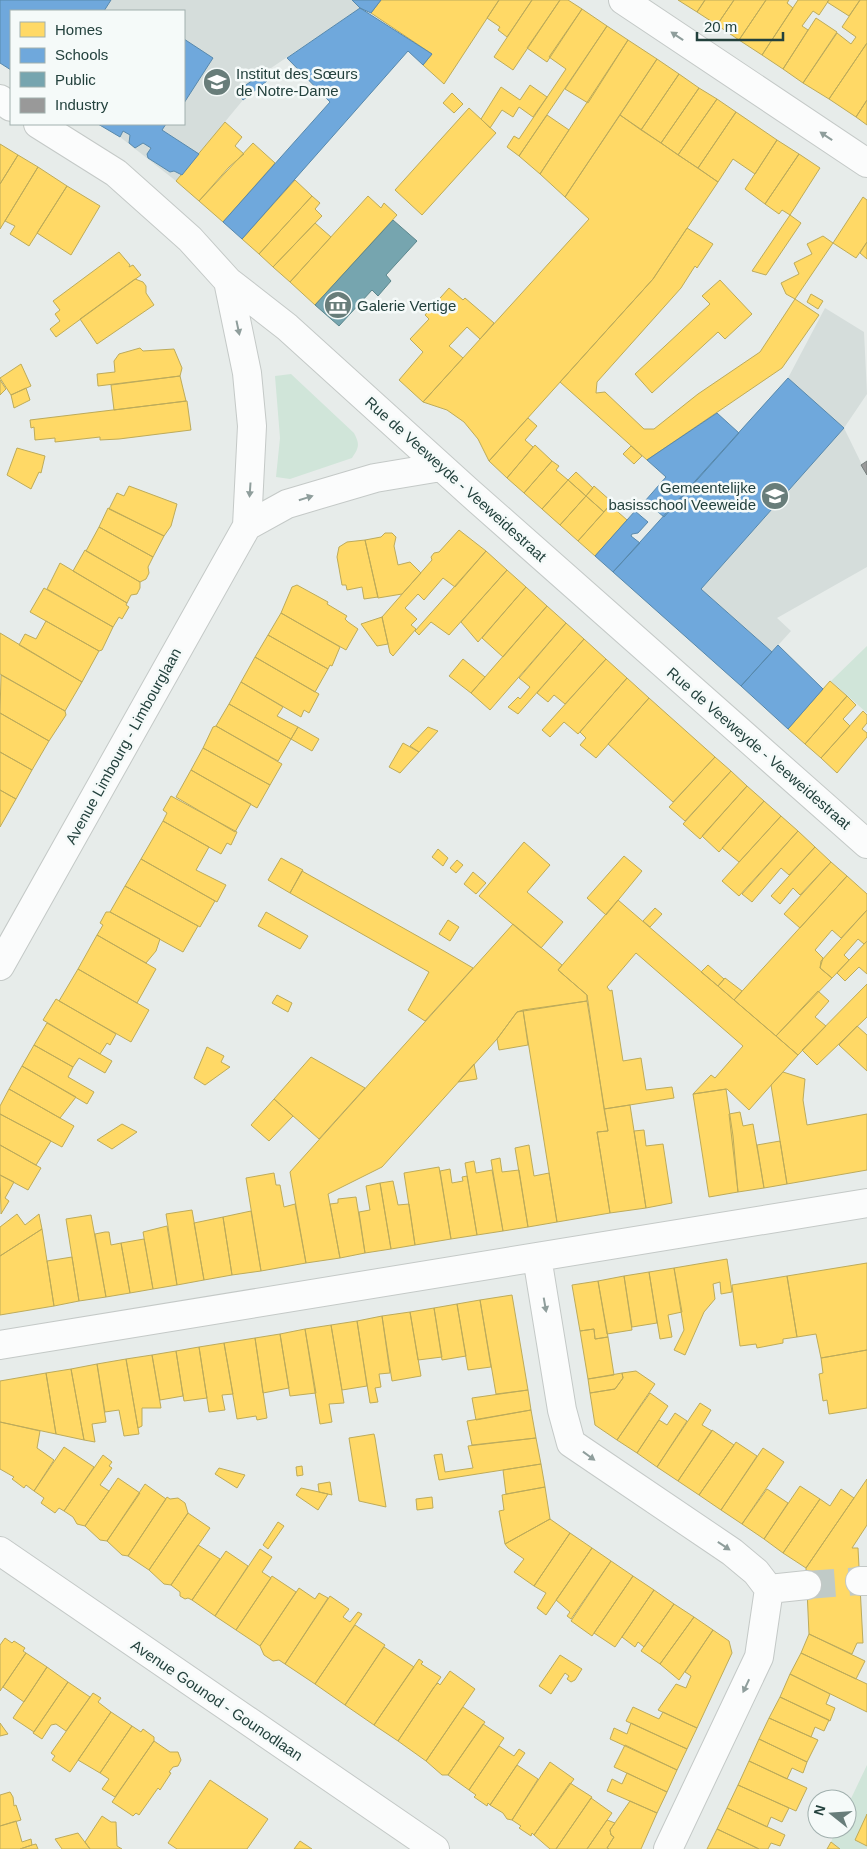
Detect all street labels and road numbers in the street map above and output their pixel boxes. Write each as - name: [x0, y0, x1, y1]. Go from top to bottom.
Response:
- street label: Rue de Veeweyde - Veeweidestraat: [362, 393, 551, 565]
- street label: Avenue Limbourg - Limbourglaan: [62, 645, 184, 847]
- street label: Rue de Veeweyde - Veeweidestraat: [664, 664, 855, 833]
- street label: Avenue Gounod - Gounodlaan: [128, 1636, 306, 1764]

